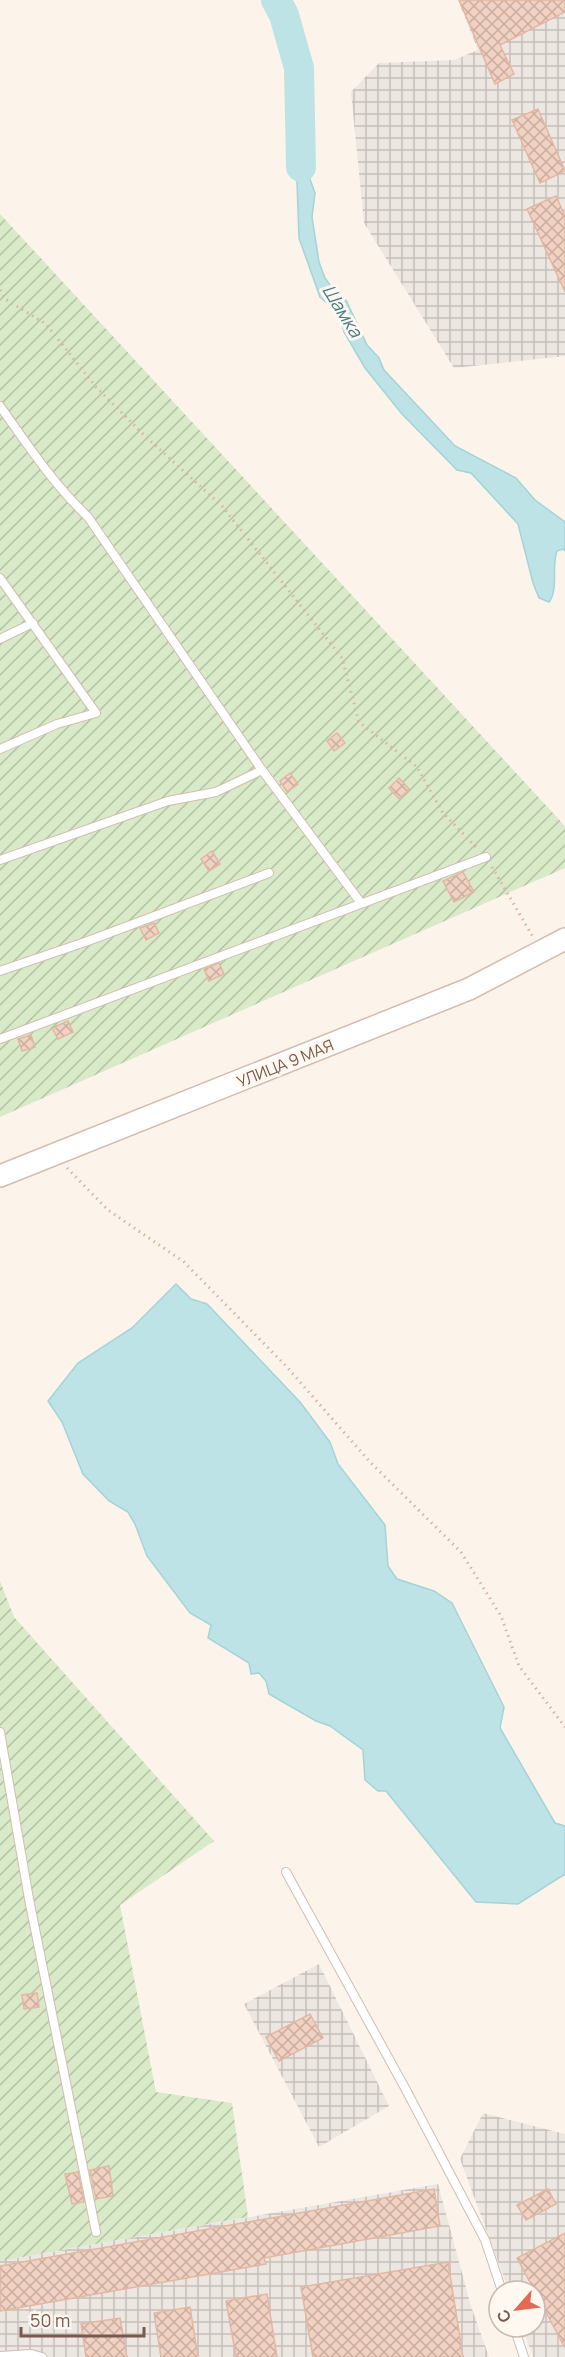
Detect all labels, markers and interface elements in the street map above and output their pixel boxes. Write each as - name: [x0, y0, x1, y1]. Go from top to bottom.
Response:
- water label: Шамка: [317, 280, 369, 342]
- street label: УЛИЦА 9 МАЯ: [233, 1034, 337, 1092]
- north arrow: [487, 2279, 547, 2339]
- scale bar: [21, 2300, 144, 2338]
- text: С: [491, 2306, 516, 2326]
- text: 50 m: [30, 2308, 70, 2332]

